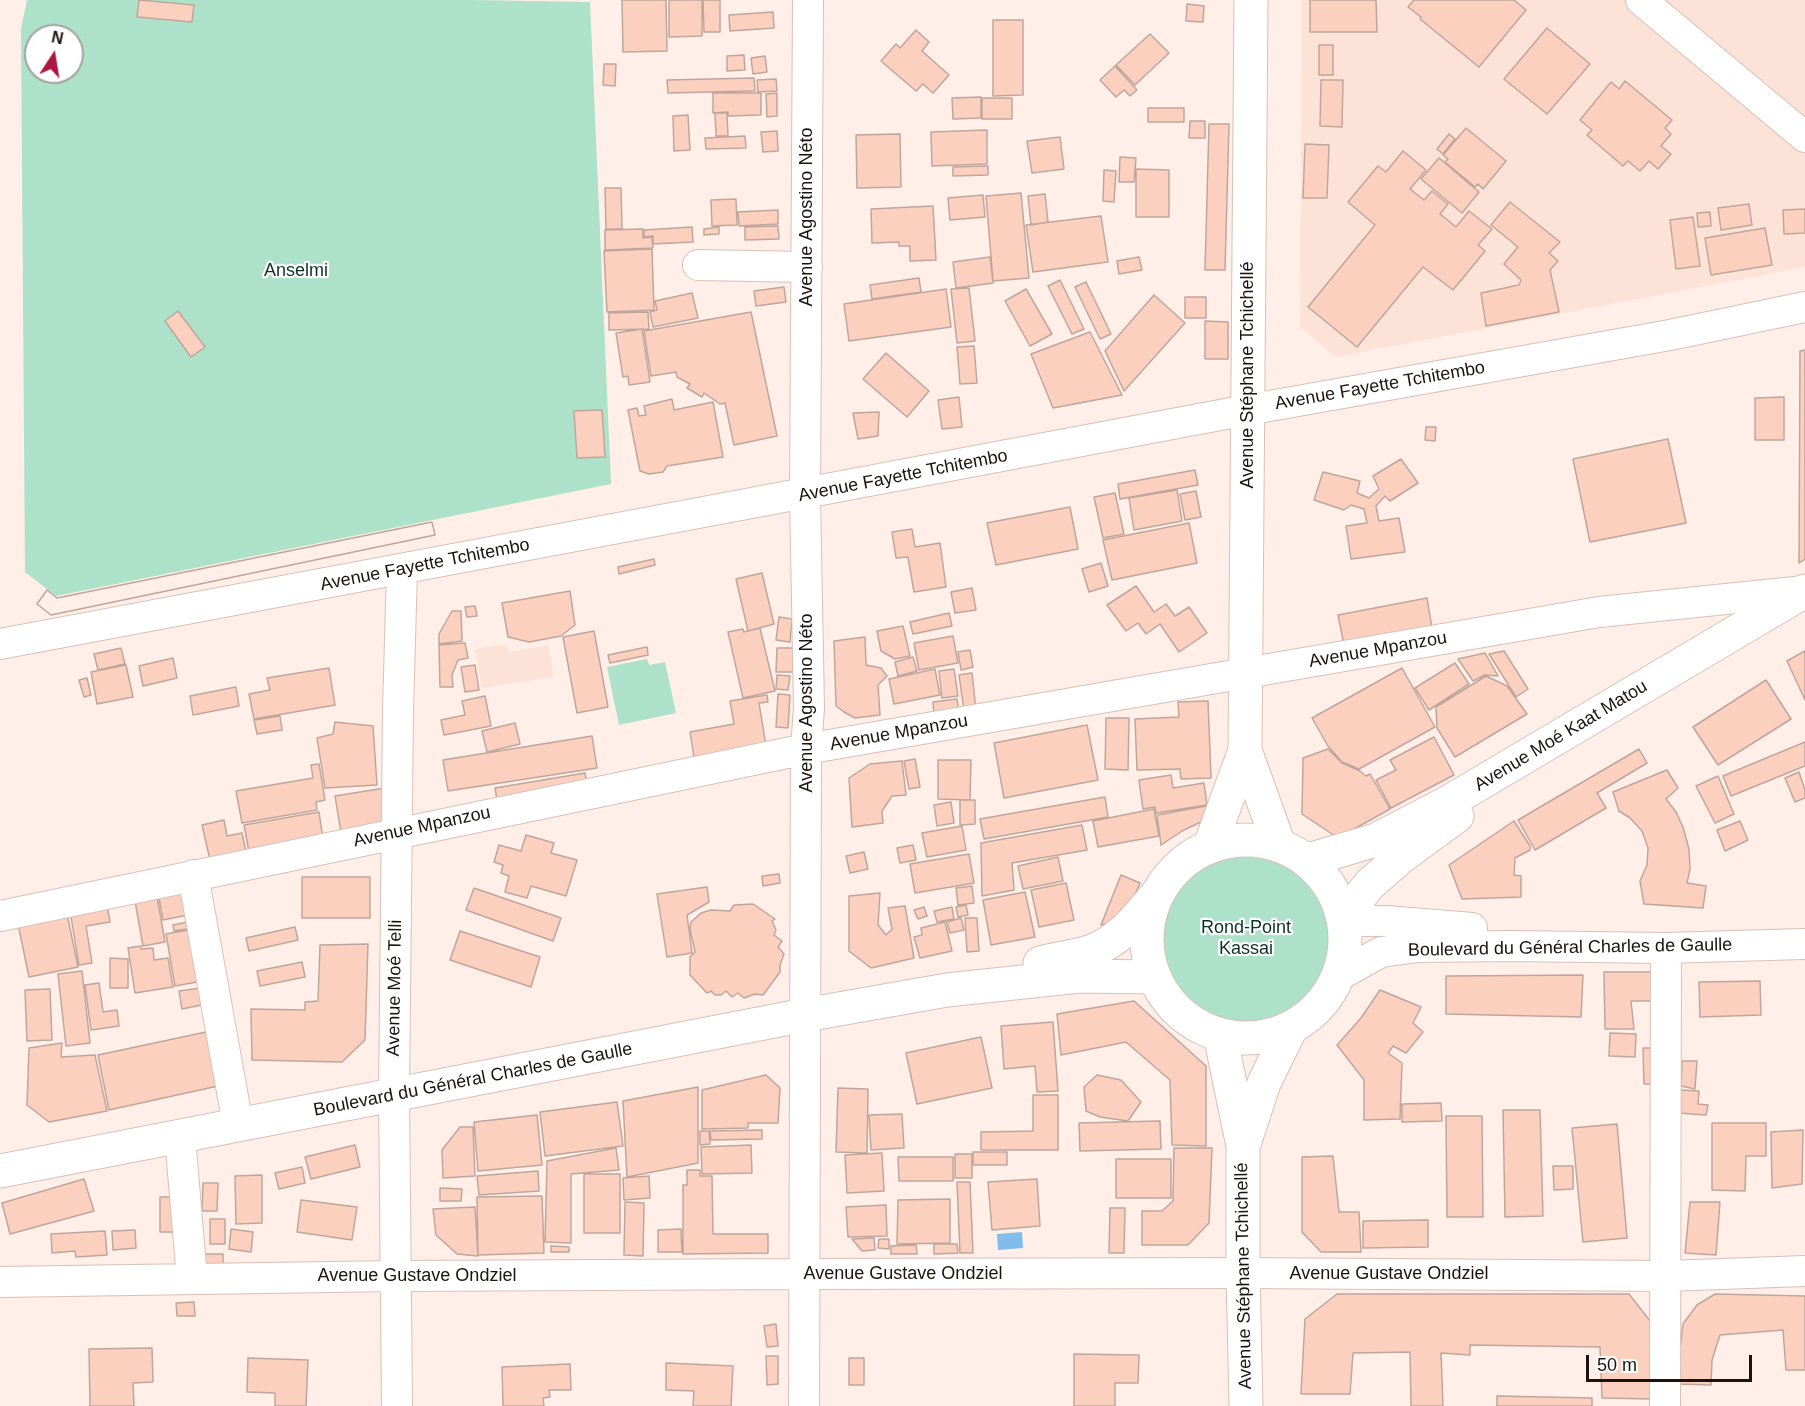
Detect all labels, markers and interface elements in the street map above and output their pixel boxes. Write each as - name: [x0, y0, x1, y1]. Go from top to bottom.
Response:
- north arrow: [24, 24, 84, 84]
- text: N: [50, 28, 65, 47]
- street label: Avenue Agostino Néto: [796, 128, 818, 306]
- park label: Anselmi: [264, 260, 328, 282]
- street label: Avenue Stéphane Tchichellé: [1237, 262, 1259, 488]
- street label: Avenue Fayette Tchitembo: [1273, 357, 1487, 415]
- street label: Avenue Fayette Tchitembo: [796, 445, 1010, 507]
- street label: Avenue Fayette Tchitembo: [318, 534, 532, 596]
- street label: Avenue Agostino Néto: [796, 614, 818, 792]
- street label: Avenue Mpanzou: [1307, 627, 1449, 673]
- street label: Avenue Moé Kaat Matou: [1471, 676, 1651, 796]
- street label: Avenue Mpanzou: [828, 710, 970, 756]
- street label: Avenue Mpanzou: [351, 802, 493, 852]
- park label: Rond-Point Kassai: [1201, 917, 1291, 960]
- street label: Avenue Moé Telli: [383, 919, 407, 1057]
- street label: Boulevard du Général Charles de Gaulle: [1408, 934, 1732, 962]
- street label: Boulevard du Général Charles de Gaulle: [312, 1038, 634, 1122]
- street label: Avenue Stéphane Tchichellé: [1231, 1162, 1257, 1390]
- street label: Avenue Gustave Ondziel: [804, 1263, 1002, 1285]
- street label: Avenue Gustave Ondziel: [1290, 1263, 1488, 1285]
- street label: Avenue Gustave Ondziel: [318, 1265, 516, 1287]
- scale bar: [1589, 1343, 1756, 1381]
- text: 50 m: [1597, 1355, 1637, 1375]

